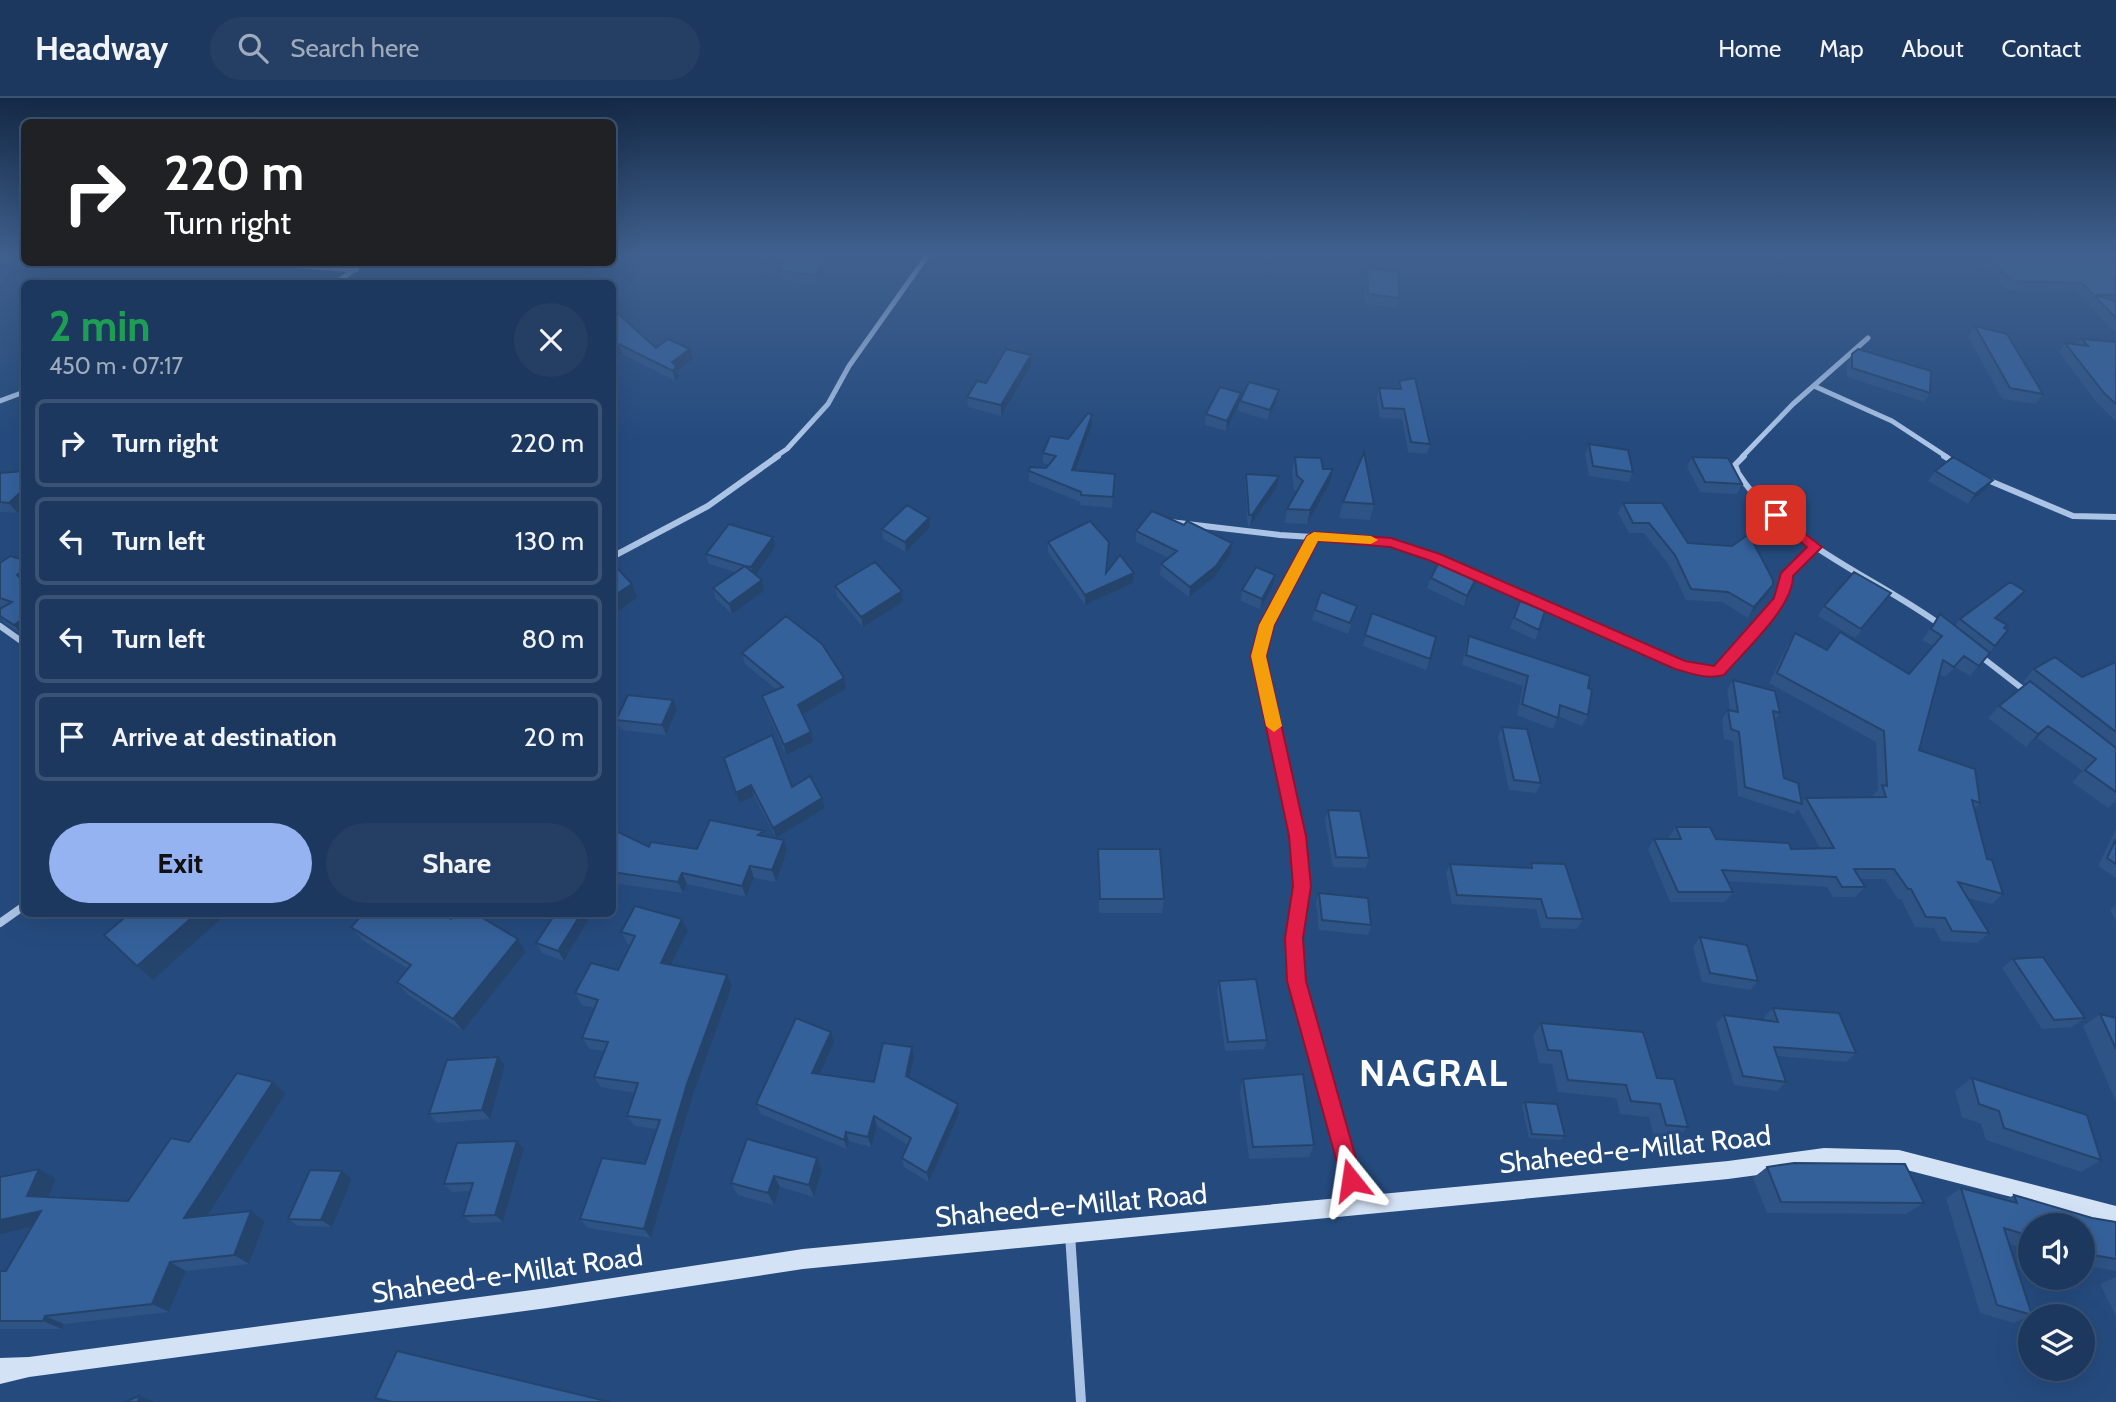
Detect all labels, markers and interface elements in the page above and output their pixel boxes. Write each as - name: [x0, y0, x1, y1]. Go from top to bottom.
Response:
- search box: [210, 17, 700, 80]
- text: Headway: [35, 28, 168, 68]
- icon: search: [234, 29, 272, 67]
- text: Search here: [290, 32, 419, 64]
- text: Home: [1718, 34, 1781, 63]
- text: Map: [1819, 34, 1864, 63]
- text: About: [1902, 34, 1964, 63]
- text: Contact: [2002, 34, 2081, 63]
- text: 220 m: [164, 143, 304, 202]
- icon: right: [49, 147, 140, 238]
- text: Turn right: [164, 203, 291, 242]
- text: 2 min: [49, 300, 150, 352]
- button: close: [514, 303, 588, 377]
- text: 450 m · 07:17: [49, 352, 183, 380]
- icon: right: [53, 424, 91, 462]
- text: Turn right: [112, 427, 218, 459]
- text: 220 m: [510, 427, 584, 459]
- pin: [1746, 485, 1806, 545]
- icon: arrive: [1757, 496, 1795, 534]
- icon: left: [53, 522, 91, 560]
- text: Turn left: [112, 525, 205, 557]
- text: 130 m: [515, 525, 584, 557]
- icon: left: [53, 620, 91, 658]
- text: Turn left: [112, 623, 205, 655]
- text: 80 m: [521, 623, 584, 655]
- icon: arrive: [53, 718, 91, 756]
- text: Arrive at destination: [112, 721, 337, 753]
- text: 20 m: [524, 721, 584, 753]
- button: Exit: [49, 823, 312, 903]
- button: Share: [326, 823, 588, 903]
- district label: NAGRAL: [1359, 1050, 1509, 1095]
- street label: Shaheed-e-Millat Road: [1497, 1118, 1773, 1180]
- position arrow: [1314, 1143, 1388, 1217]
- street label: Shaheed-e-Millat Road: [933, 1176, 1209, 1234]
- map controls: [2018, 1213, 2095, 1381]
- button: sound: [2018, 1213, 2095, 1290]
- street label: Shaheed-e-Millat Road: [369, 1238, 645, 1310]
- button: layers: [2018, 1304, 2095, 1381]

